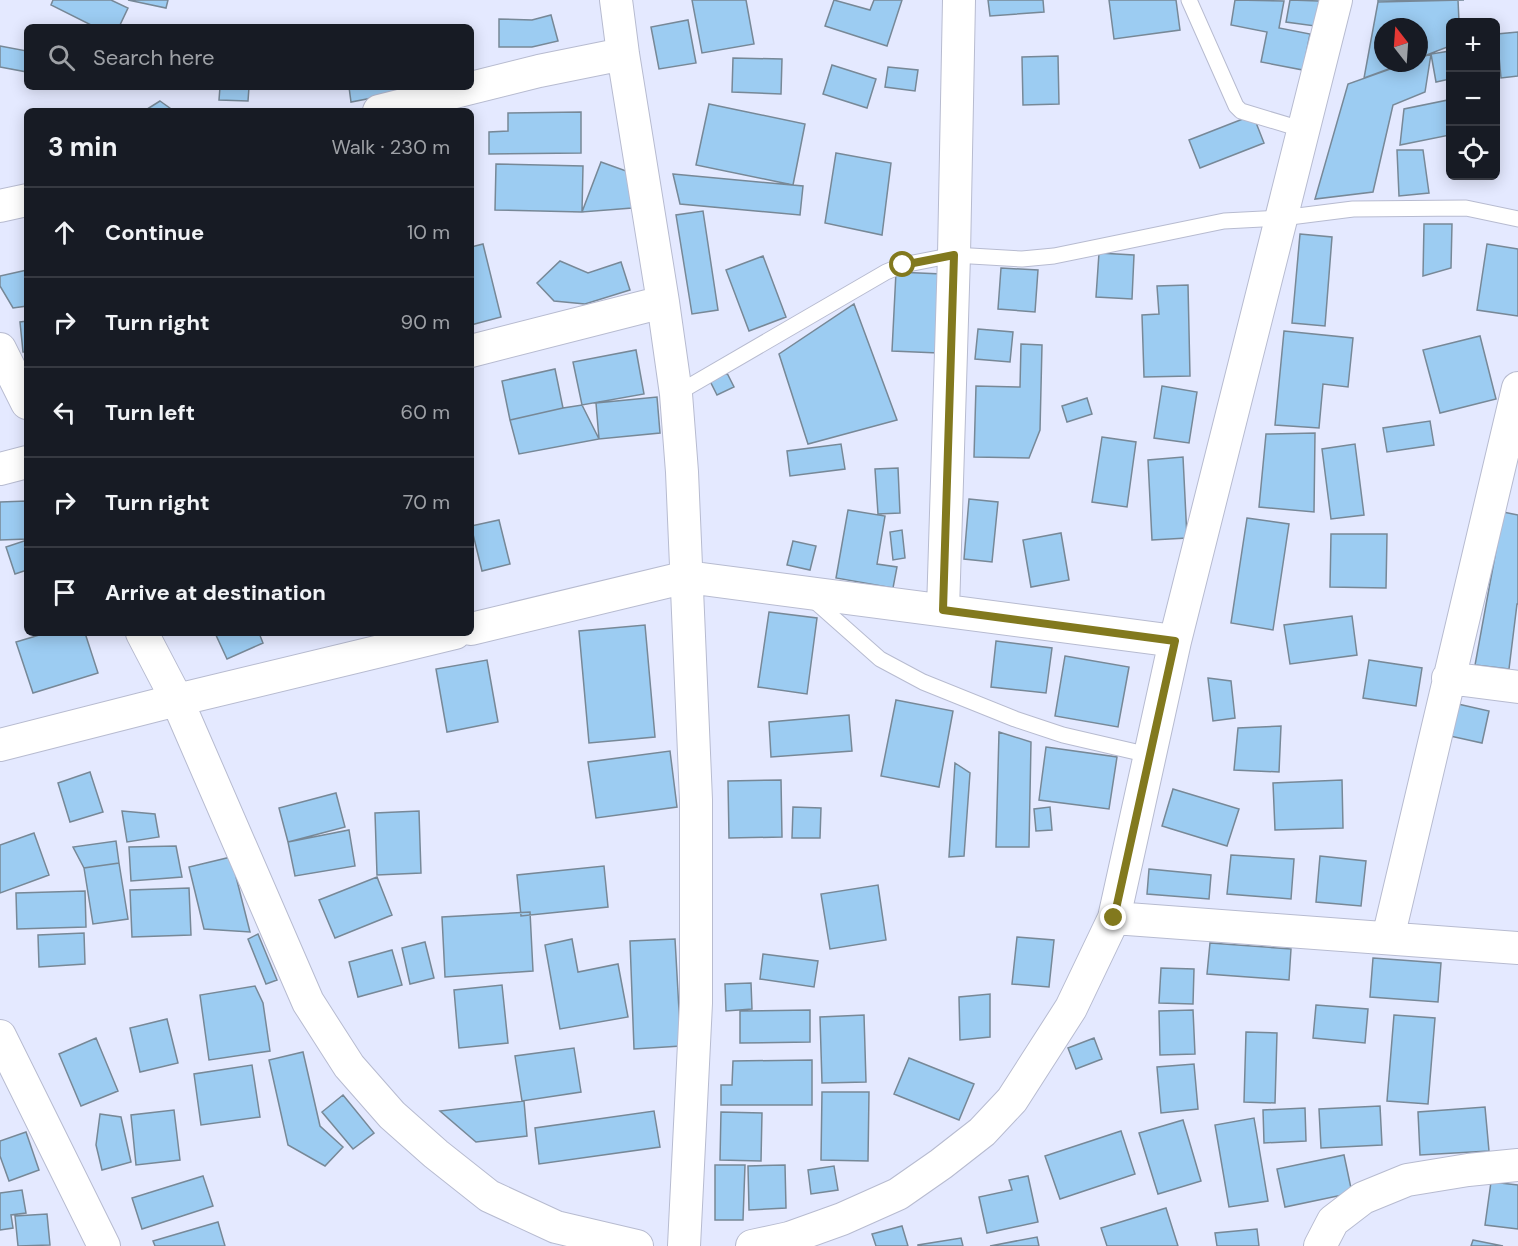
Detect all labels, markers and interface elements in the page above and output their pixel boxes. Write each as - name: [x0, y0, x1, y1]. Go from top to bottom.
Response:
- north arrow: [1374, 18, 1428, 72]
- map controls: [1446, 18, 1500, 180]
- button: +: [1446, 18, 1500, 72]
- search box: [24, 24, 474, 90]
- icon: search: [45, 41, 78, 74]
- text: Search here: [93, 43, 214, 72]
- button: −: [1446, 72, 1500, 126]
- button: locate: [1446, 126, 1500, 180]
- text: 3 min: [48, 130, 117, 164]
- text: Walk · 230 m: [331, 134, 450, 160]
- icon: ahead: [48, 216, 81, 249]
- text: Continue: [105, 218, 204, 247]
- text: 10 m: [407, 219, 450, 245]
- route start: [889, 251, 915, 277]
- icon: right: [48, 306, 81, 339]
- text: Turn right: [105, 308, 210, 337]
- text: 90 m: [401, 309, 450, 335]
- icon: left: [48, 396, 81, 429]
- text: Turn left: [105, 398, 195, 427]
- text: 60 m: [401, 399, 450, 425]
- icon: right: [48, 486, 81, 519]
- text: Turn right: [105, 488, 210, 517]
- text: 70 m: [403, 489, 450, 515]
- icon: arrive: [48, 576, 81, 609]
- text: Arrive at destination: [105, 578, 326, 607]
- route end: [1100, 904, 1126, 930]

